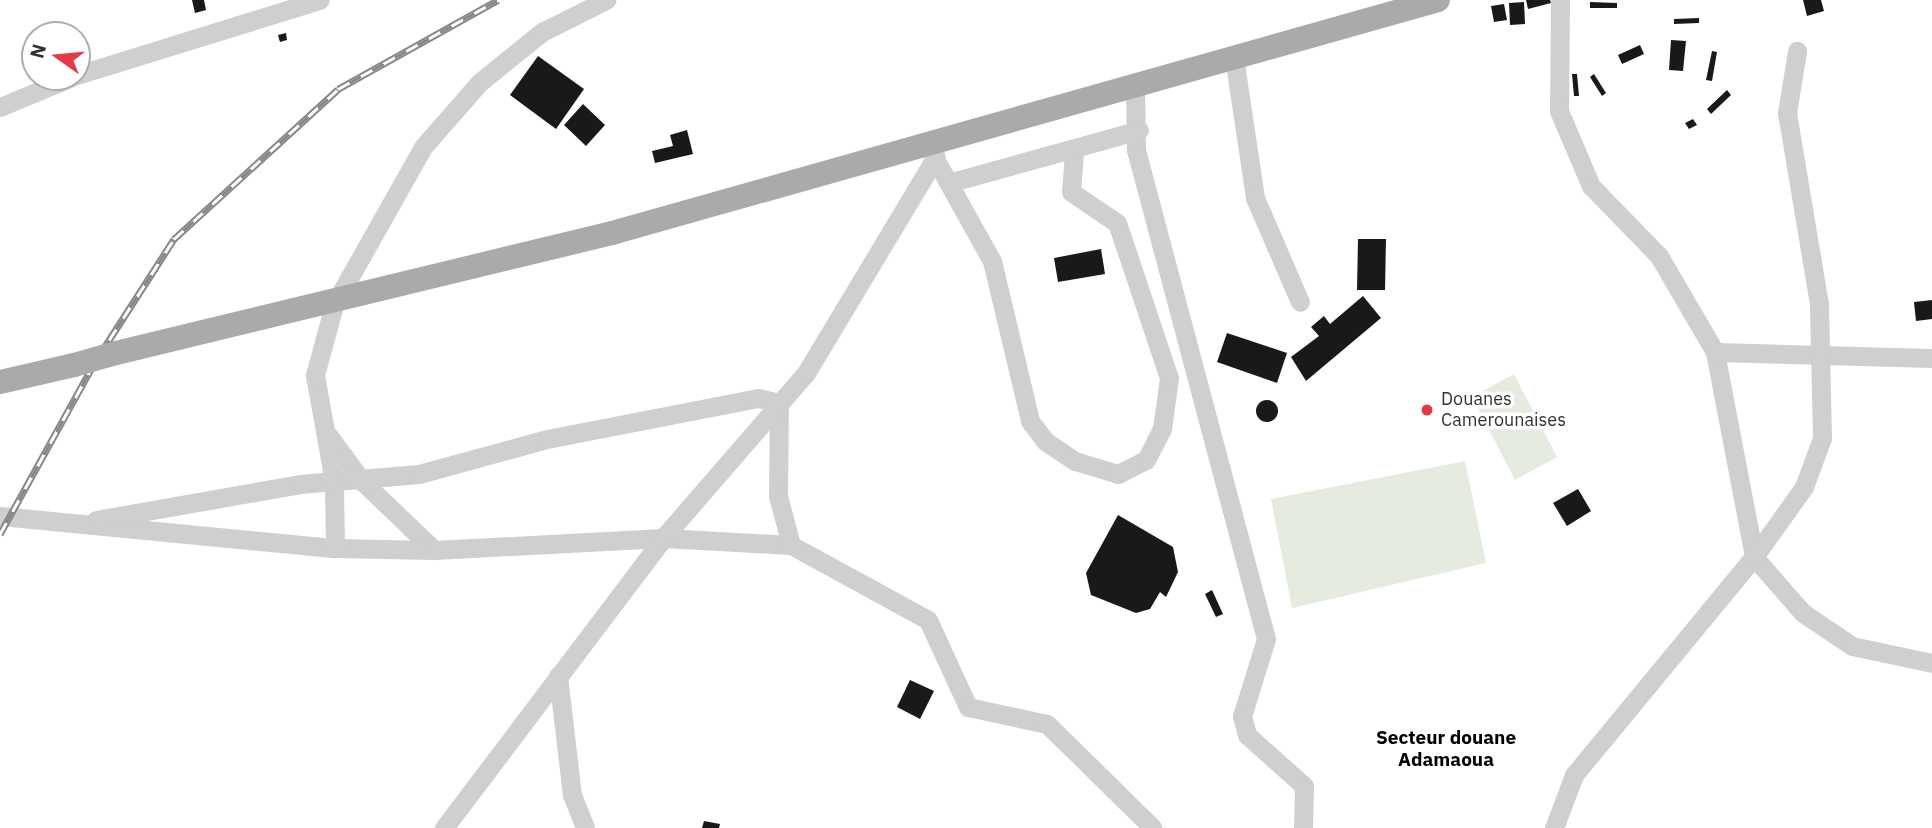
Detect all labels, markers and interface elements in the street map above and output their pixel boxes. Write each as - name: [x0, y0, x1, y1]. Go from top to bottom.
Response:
- north arrow: [21, 21, 91, 91]
- text: N: [24, 41, 51, 61]
- place label: Douanes Camerounaises: [1441, 389, 1566, 432]
- marker: Douanes Camerounaises: [1419, 402, 1435, 418]
- district label: Secteur douane Adamaoua: [1376, 727, 1516, 771]

